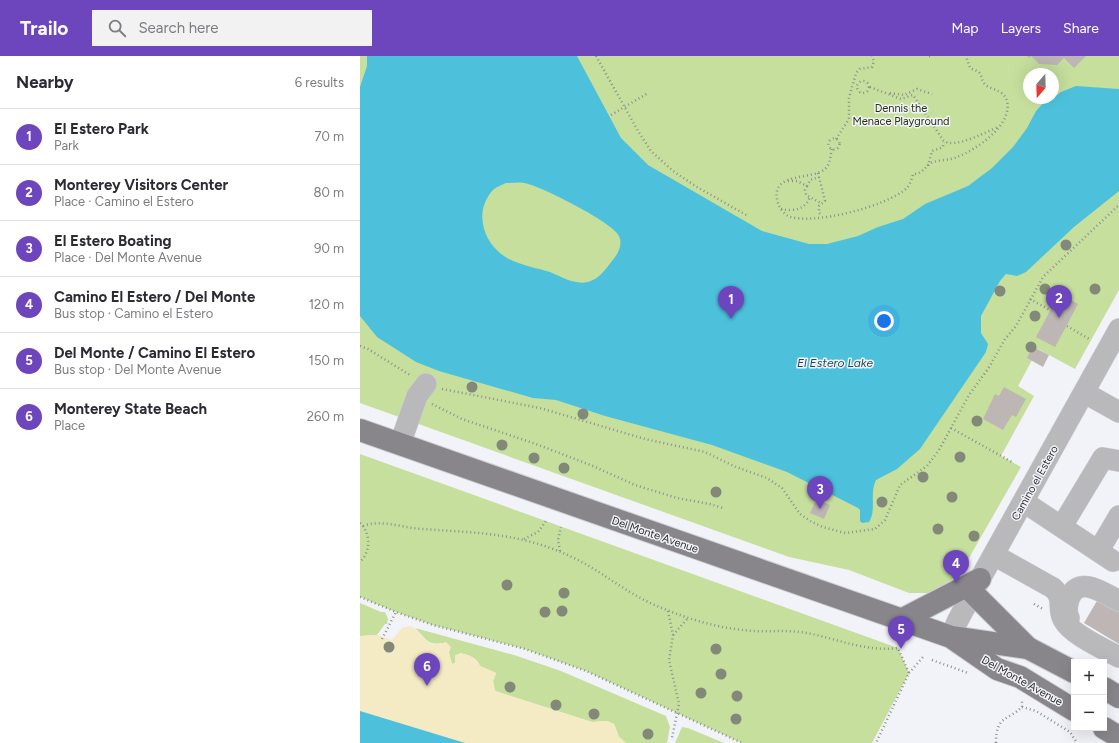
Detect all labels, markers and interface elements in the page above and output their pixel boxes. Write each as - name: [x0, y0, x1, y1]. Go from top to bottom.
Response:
- search box: [92, 10, 372, 46]
- text: Trailo: [20, 17, 68, 40]
- icon: search: [106, 17, 128, 39]
- text: Search here: [138, 19, 219, 37]
- text: Map: [951, 20, 979, 37]
- text: Layers: [1001, 20, 1041, 37]
- text: Share: [1063, 20, 1099, 37]
- north arrow: [1023, 68, 1059, 104]
- text: Nearby: [16, 72, 74, 92]
- text: 6 results: [295, 75, 344, 90]
- park label: Dennis the Menace Playground: [853, 102, 950, 128]
- text: El Estero Park: [54, 120, 149, 138]
- text: 1: [26, 129, 32, 144]
- text: 70 m: [314, 129, 344, 144]
- text: Park: [54, 138, 79, 153]
- text: Monterey Visitors Center: [54, 176, 228, 194]
- text: 2: [25, 185, 33, 200]
- text: 80 m: [313, 185, 344, 200]
- text: Place · Camino el Estero: [54, 194, 194, 209]
- text: El Estero Boating: [54, 232, 171, 250]
- text: 3: [25, 241, 33, 256]
- text: 90 m: [314, 241, 344, 256]
- text: Place · Del Monte Avenue: [54, 250, 202, 265]
- pin: 2: [1046, 285, 1072, 318]
- pin: 1: [718, 286, 744, 319]
- text: Camino El Estero / Del Monte: [54, 288, 255, 306]
- text: 4: [25, 297, 33, 312]
- text: 120 m: [309, 297, 344, 312]
- text: Bus stop · Camino el Estero: [54, 306, 213, 321]
- your location: [874, 311, 894, 331]
- text: Del Monte / Camino El Estero: [54, 344, 255, 362]
- text: 5: [25, 353, 33, 368]
- text: 150 m: [309, 353, 344, 368]
- water label: El Estero Lake: [797, 356, 874, 370]
- text: Bus stop · Del Monte Avenue: [54, 362, 221, 377]
- text: Monterey State Beach: [54, 400, 207, 418]
- text: 6: [25, 409, 33, 424]
- text: 260 m: [307, 409, 344, 424]
- text: Place: [54, 418, 85, 433]
- street label: Camino el Estero: [1009, 443, 1061, 523]
- pin: 3: [807, 476, 833, 509]
- street label: Del Monte Avenue: [610, 514, 700, 556]
- pin: 4: [943, 550, 969, 583]
- pin: 5: [888, 616, 914, 649]
- pin: 6: [414, 653, 440, 686]
- street label: Del Monte Avenue: [979, 653, 1065, 709]
- map controls: [1071, 659, 1107, 731]
- button: +: [1071, 659, 1107, 695]
- button: −: [1071, 695, 1107, 731]

